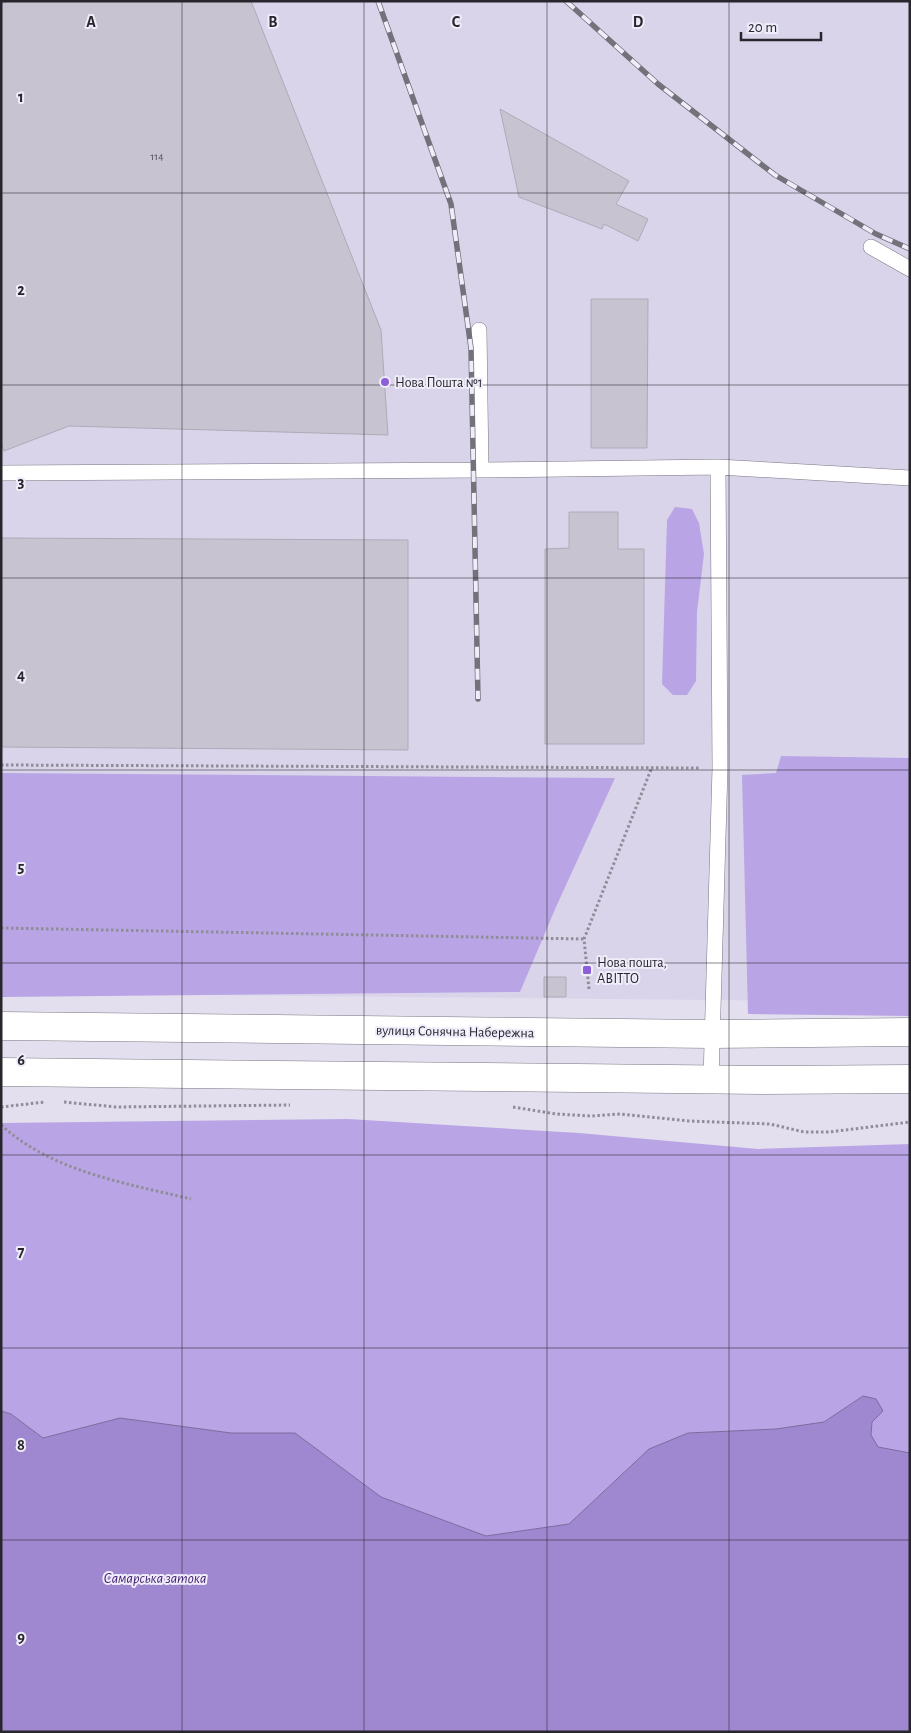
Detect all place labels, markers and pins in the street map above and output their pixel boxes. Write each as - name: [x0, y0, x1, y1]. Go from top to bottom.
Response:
- marker: Нова Пошта №1: [379, 376, 391, 388]
- place label: Нова Пошта №1: [395, 376, 483, 390]
- place label: Нова пошта, АВІТТО: [597, 956, 667, 986]
- marker: Нова пошта, АВІТТО: [581, 964, 593, 976]

